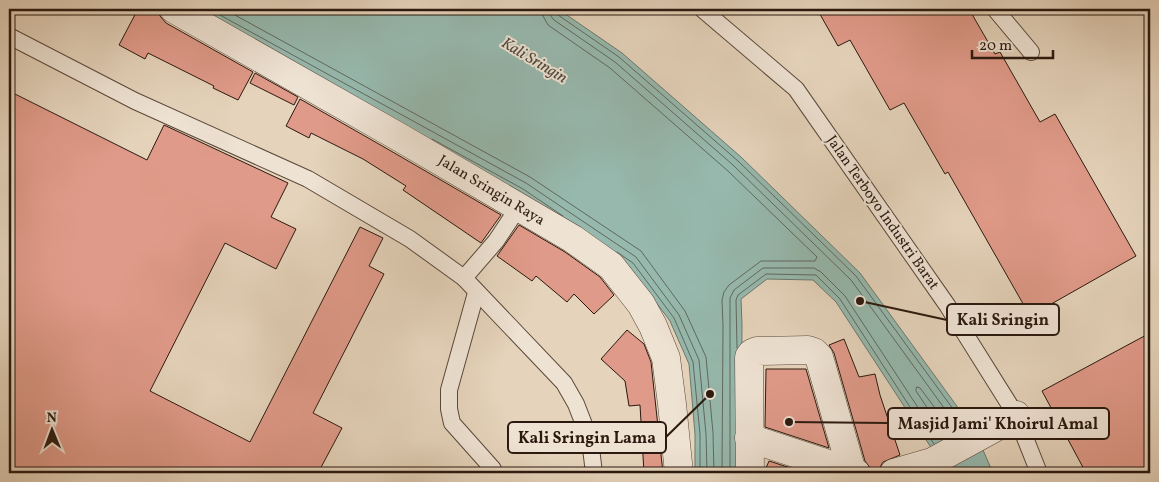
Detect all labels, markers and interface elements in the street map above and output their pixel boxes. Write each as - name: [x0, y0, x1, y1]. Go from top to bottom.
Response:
- scale bar: [972, 28, 1053, 60]
- water label: Kali Sringin: [497, 33, 571, 89]
- text: 20 m: [979, 36, 1012, 57]
- street label: Jalan Terboyo Industri Barat: [821, 132, 943, 294]
- street label: Jalan Sringin Raya: [434, 151, 548, 231]
- callout: Kali Sringin: [947, 304, 1059, 335]
- text: Kali Sringin: [957, 310, 1050, 332]
- north arrow: [28, 404, 78, 454]
- callout: Masjid Jami' Khoirul Amal: [888, 408, 1109, 439]
- text: N: [47, 409, 57, 428]
- text: Masjid Jami' Khoirul Amal: [898, 414, 1099, 436]
- callout: Kali Sringin Lama: [508, 422, 666, 453]
- text: Kali Sringin Lama: [518, 428, 656, 450]

